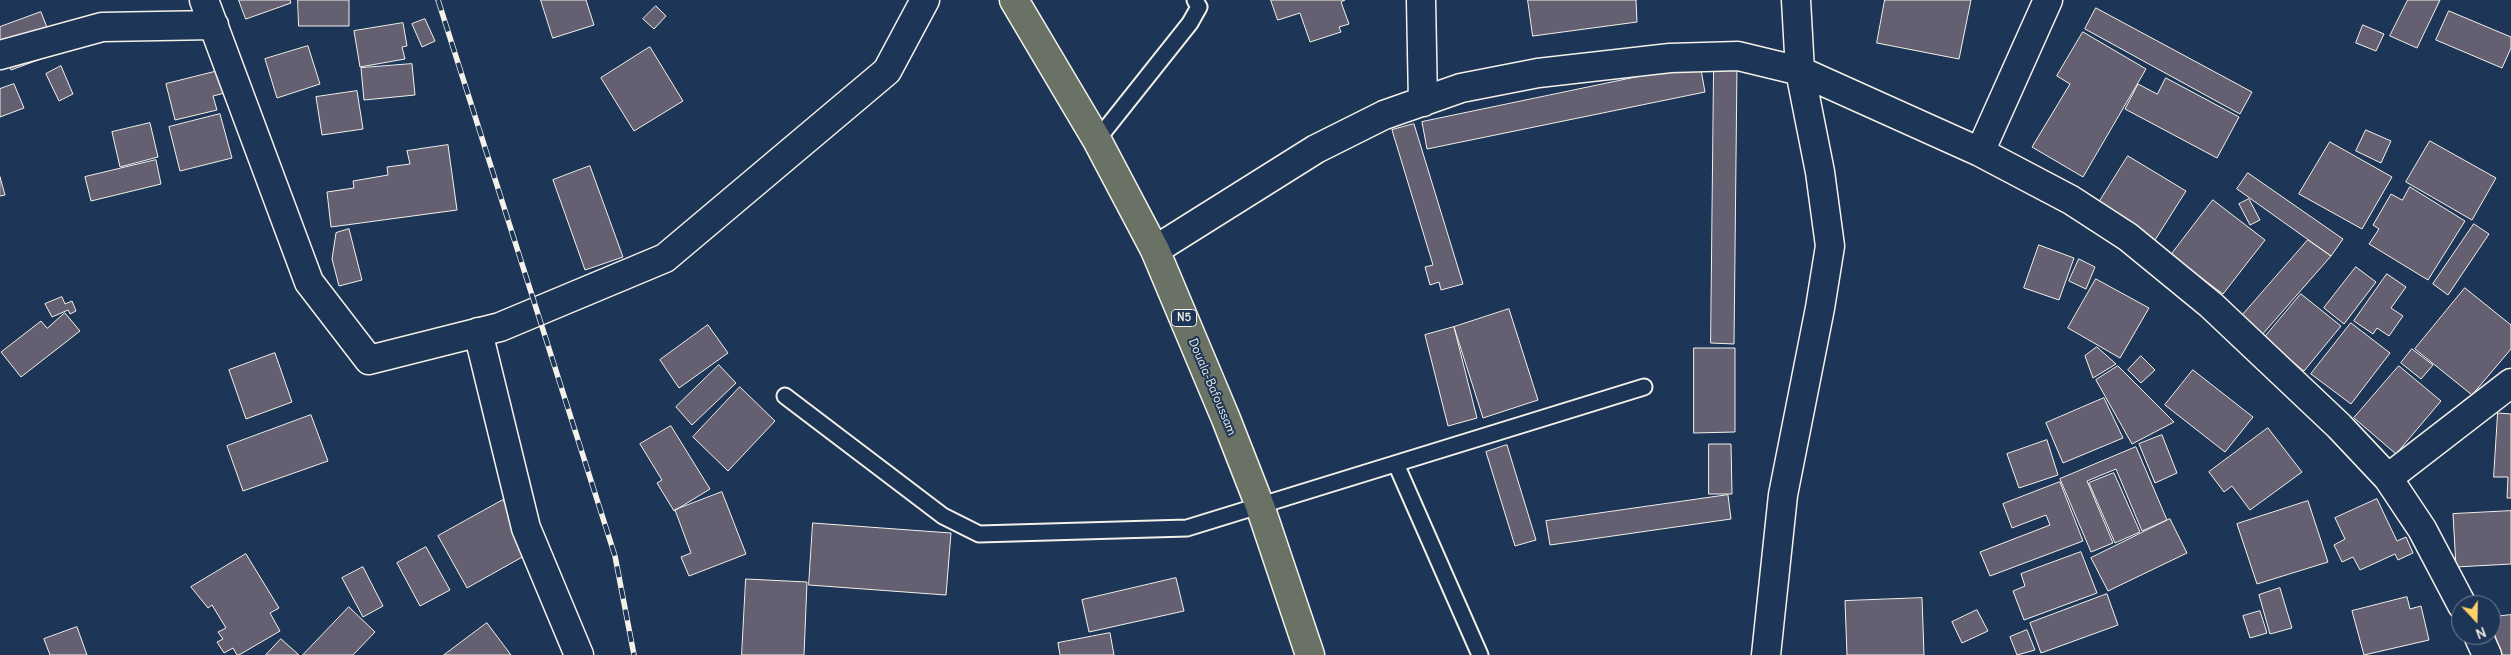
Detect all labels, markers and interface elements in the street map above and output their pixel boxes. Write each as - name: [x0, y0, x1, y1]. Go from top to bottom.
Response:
- road number: N5: [1172, 310, 1196, 326]
- street label: Douala-Bafoussam: [1185, 336, 1239, 438]
- north arrow: [2451, 595, 2501, 645]
- text: N: [2473, 623, 2489, 643]

